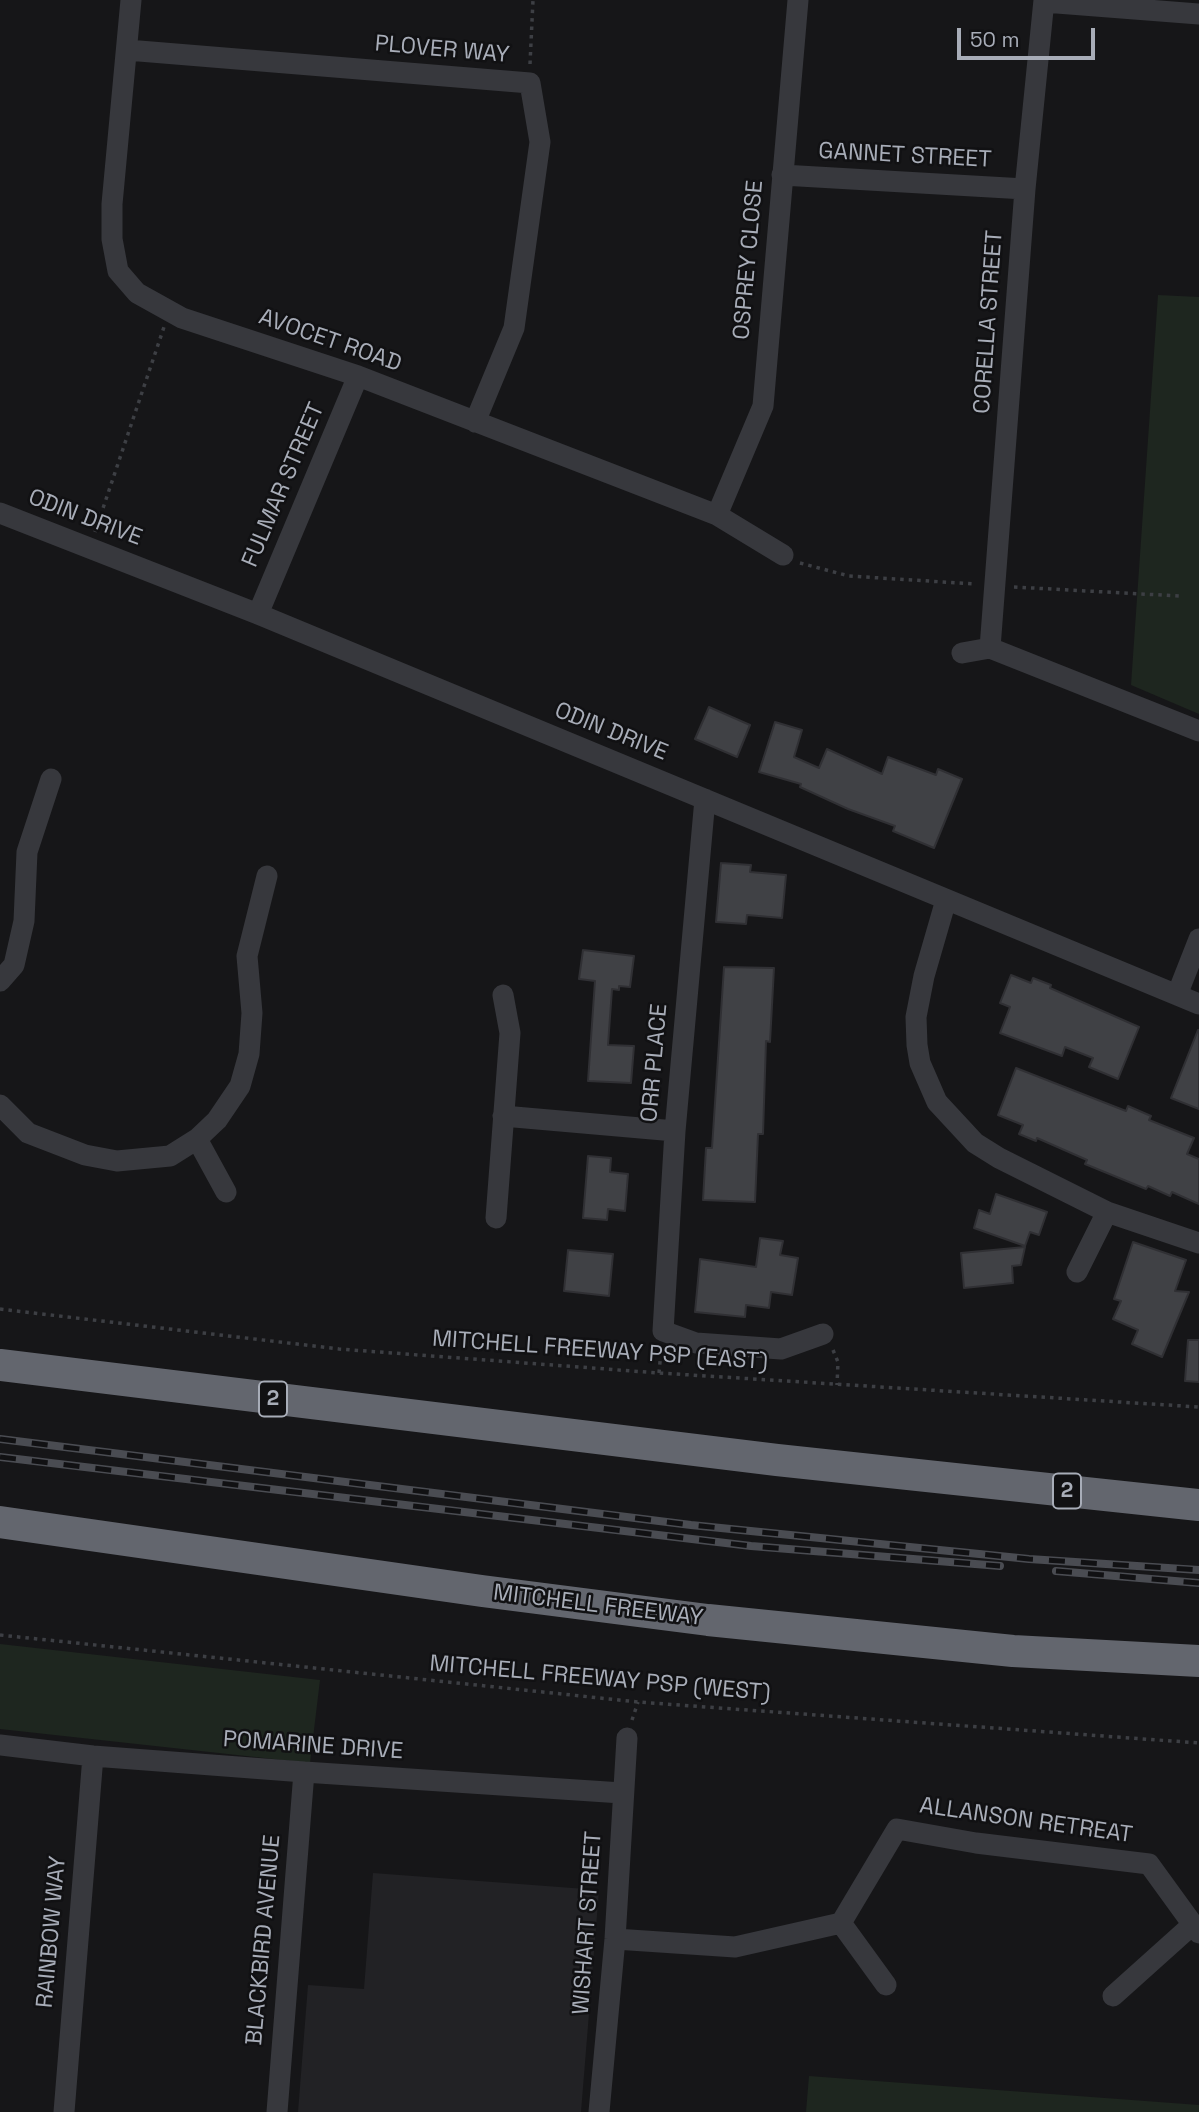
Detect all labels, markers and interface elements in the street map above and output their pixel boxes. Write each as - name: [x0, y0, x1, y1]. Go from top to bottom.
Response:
- scale bar: [961, 14, 1099, 58]
- text: 50 m: [970, 26, 1020, 53]
- street label: PLOVER WAY: [374, 30, 510, 70]
- street label: GANNET STREET: [818, 138, 992, 174]
- street label: OSPREY CLOSE: [728, 179, 770, 341]
- street label: CORELLA STREET: [969, 229, 1009, 415]
- street label: AVOCET ROAD: [255, 304, 405, 378]
- street label: FULMAR STREET: [237, 399, 331, 571]
- street label: ODIN DRIVE: [24, 484, 146, 552]
- street label: ODIN DRIVE: [550, 697, 672, 767]
- street label: ORR PLACE: [636, 1003, 674, 1123]
- street label: MITCHELL FREEWAY PSP (EAST): [431, 1325, 769, 1377]
- road number: 2: [259, 1382, 287, 1416]
- road number: 2: [1053, 1474, 1081, 1508]
- street label: MITCHELL FREEWAY: [491, 1579, 705, 1633]
- street label: MITCHELL FREEWAY PSP (WEST): [428, 1650, 772, 1708]
- street label: POMARINE DRIVE: [222, 1726, 404, 1766]
- street label: ALLANSON RETREAT: [918, 1792, 1134, 1850]
- street label: WISHART STREET: [568, 1830, 608, 2016]
- street label: BLACKBIRD AVENUE: [241, 1834, 287, 2046]
- street label: RAINBOW WAY: [32, 1855, 72, 2009]

